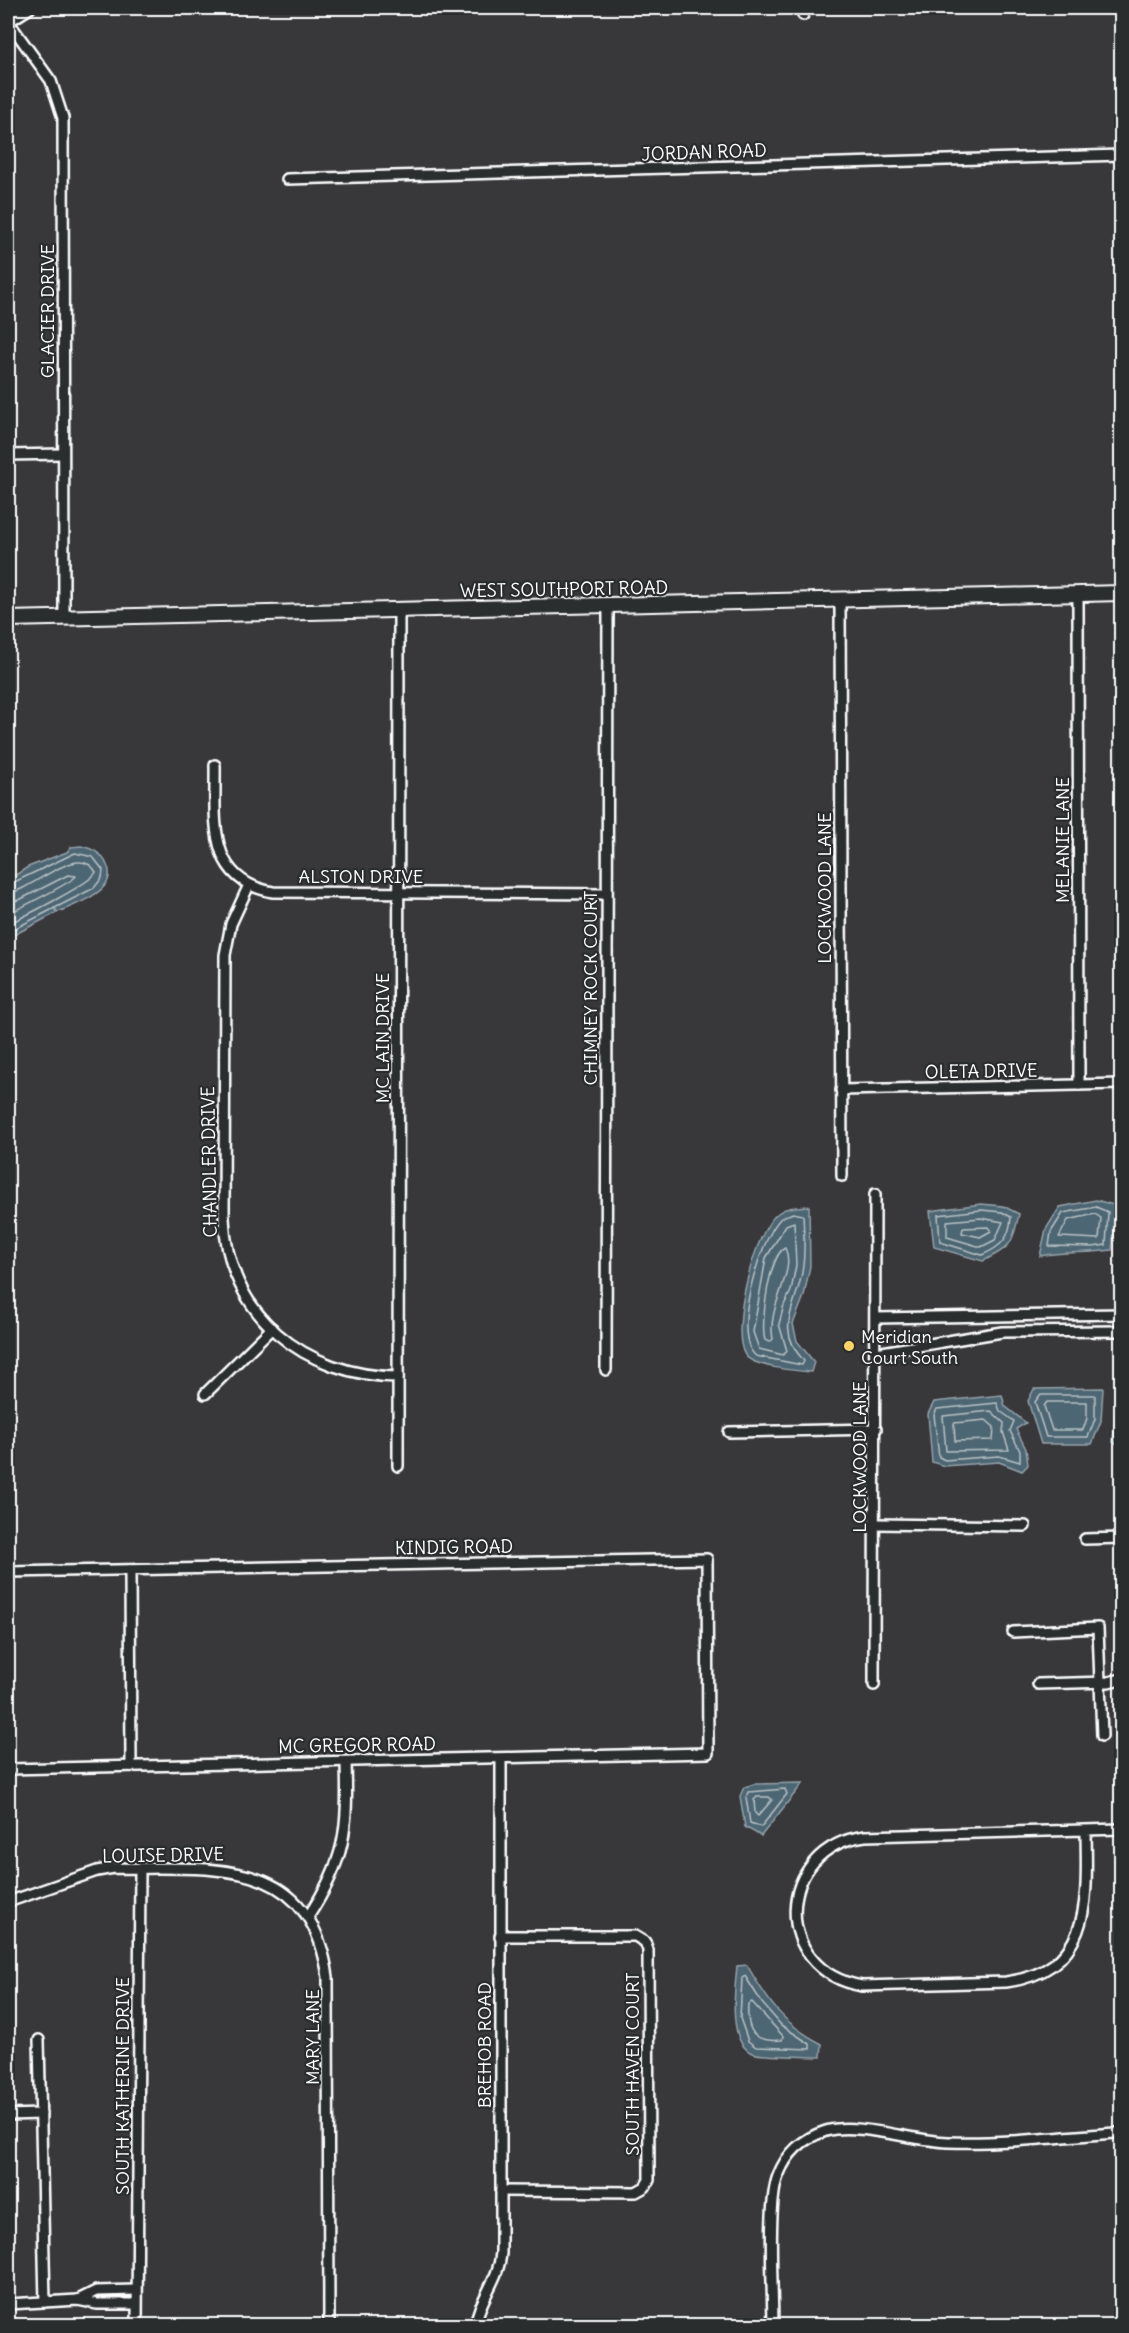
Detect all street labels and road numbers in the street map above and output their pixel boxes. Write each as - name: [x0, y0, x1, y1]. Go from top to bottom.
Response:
- street label: JORDAN ROAD: [641, 138, 767, 166]
- street label: GLACIER DRIVE: [36, 244, 59, 378]
- street label: WEST SOUTHPORT ROAD: [460, 576, 668, 602]
- street label: MELANIE LANE: [1051, 777, 1074, 903]
- street label: LOCKWOOD LANE: [813, 812, 836, 964]
- street label: ALSTON DRIVE: [299, 865, 423, 888]
- street label: CHIMNEY ROCK COURT: [579, 890, 602, 1086]
- street label: MC LAIN DRIVE: [371, 973, 394, 1103]
- street label: OLETA DRIVE: [924, 1059, 1038, 1083]
- street label: CHANDLER DRIVE: [196, 1086, 222, 1238]
- street label: LOCKWOOD LANE: [848, 1381, 871, 1533]
- street label: KINDIG ROAD: [395, 1534, 513, 1560]
- street label: MC GREGOR ROAD: [278, 1732, 436, 1758]
- street label: LOUISE DRIVE: [102, 1842, 224, 1868]
- street label: SOUTH HAVEN COURT: [621, 1972, 644, 2156]
- street label: SOUTH KATHERINE DRIVE: [111, 1977, 134, 2195]
- street label: BREHOB ROAD: [473, 1982, 496, 2108]
- street label: MARY LANE: [301, 1989, 324, 2085]

